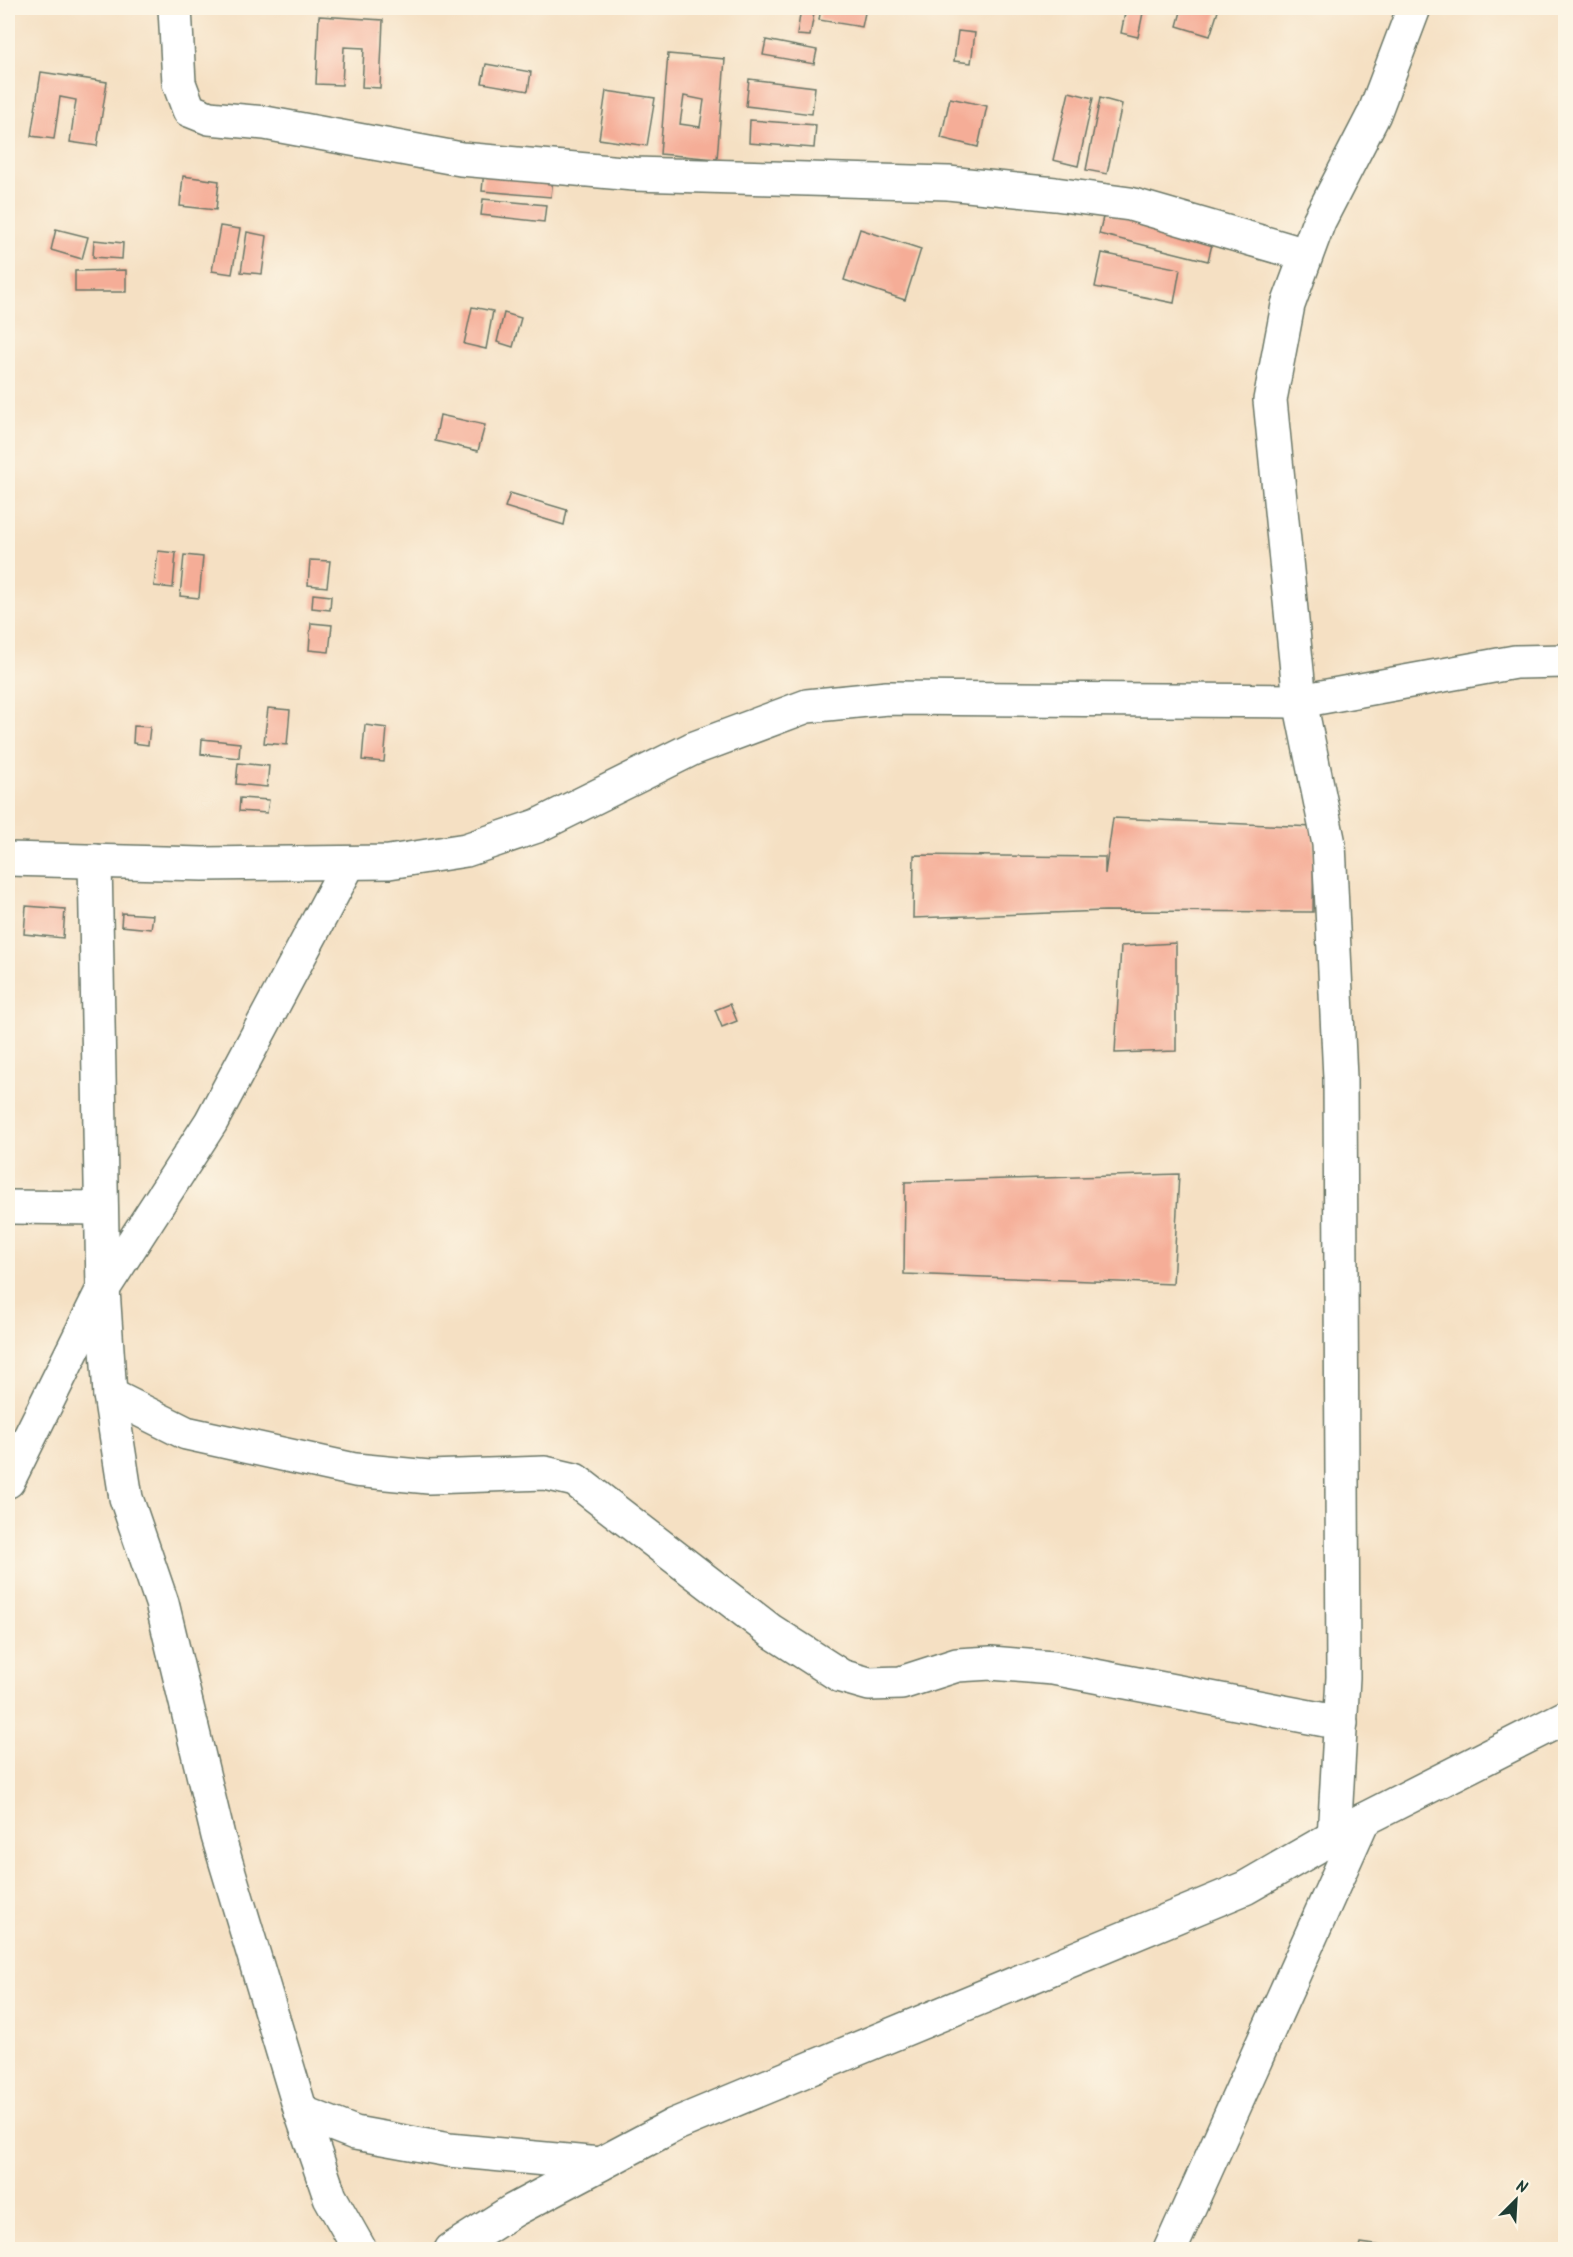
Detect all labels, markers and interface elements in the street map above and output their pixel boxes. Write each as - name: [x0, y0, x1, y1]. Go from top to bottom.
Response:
- north arrow: [1486, 2170, 1546, 2230]
- text: N: [1512, 2174, 1531, 2201]

